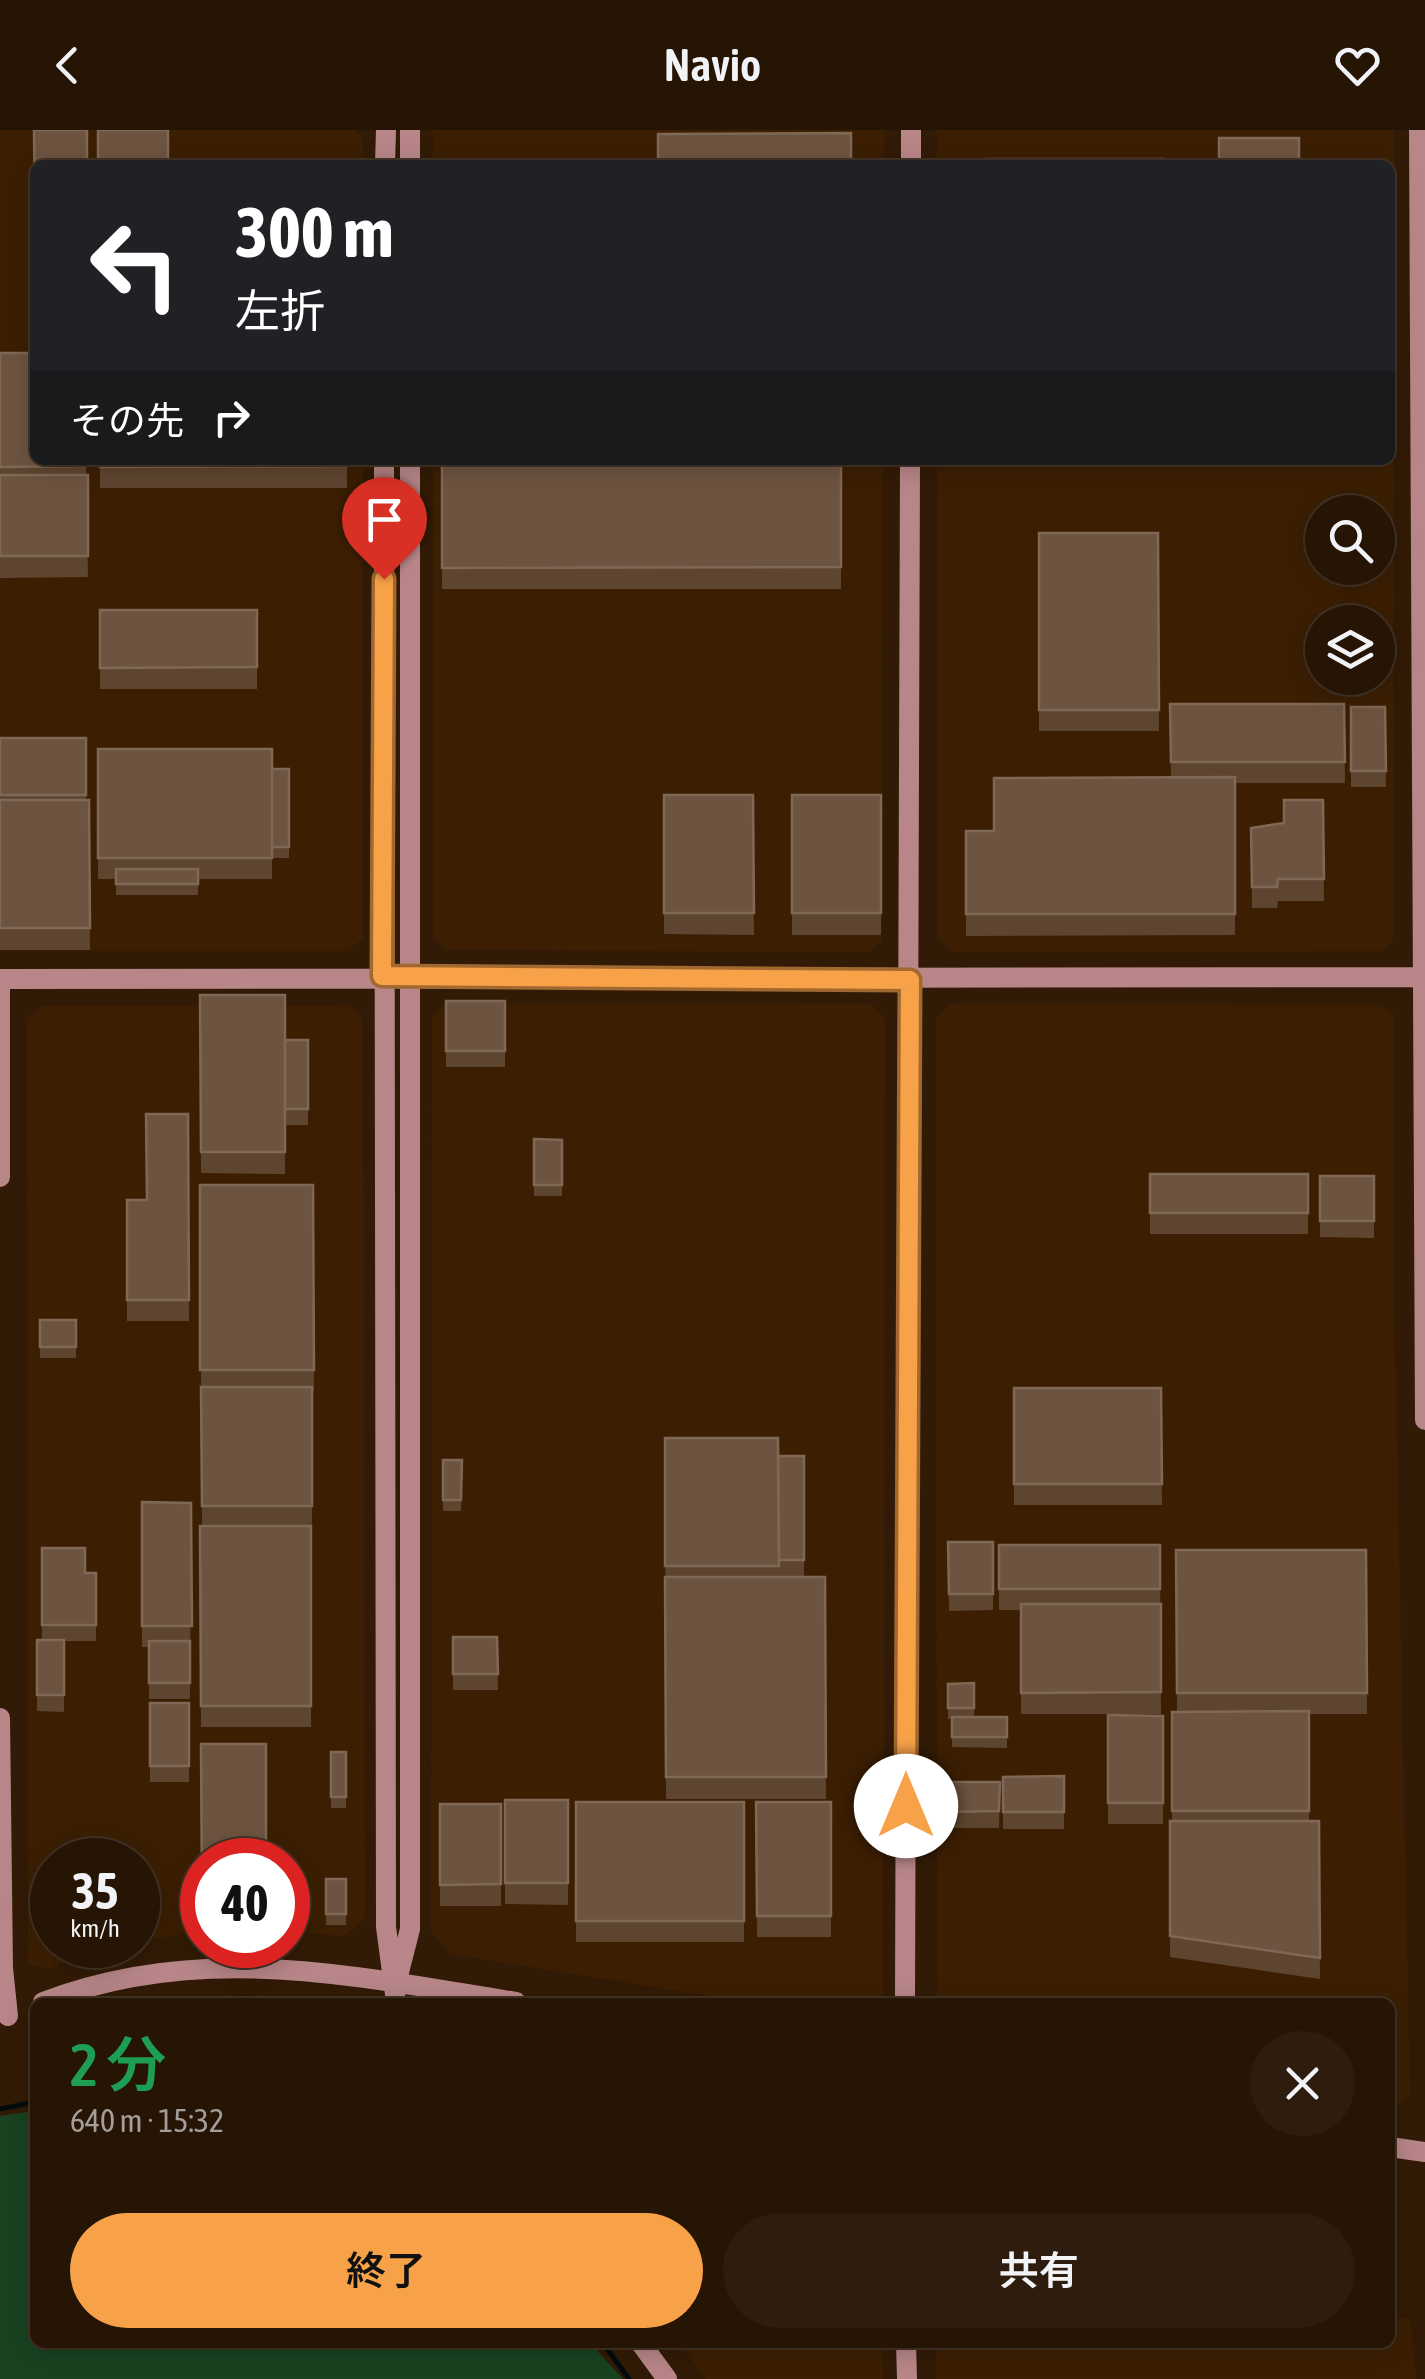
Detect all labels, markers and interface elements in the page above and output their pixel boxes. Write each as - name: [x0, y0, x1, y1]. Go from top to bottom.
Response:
- icon: back: [40, 38, 95, 93]
- icon: heart: [1330, 38, 1385, 93]
- text: Navio: [664, 39, 761, 91]
- text: 300 m: [235, 192, 394, 272]
- icon: left: [70, 200, 200, 330]
- text: 左折: [235, 285, 325, 337]
- icon: right: [204, 390, 259, 445]
- text: その先: [70, 399, 184, 442]
- pin: [342, 477, 427, 580]
- icon: arrive: [357, 492, 412, 547]
- map controls: [1305, 495, 1395, 695]
- button: search: [1305, 495, 1395, 585]
- button: layers: [1305, 605, 1395, 695]
- position arrow: [854, 1754, 958, 1858]
- speed limit sign: 40: [180, 1838, 310, 1968]
- text: 35: [71, 1862, 118, 1920]
- text: km/h: [70, 1914, 120, 1942]
- text: 2 分: [70, 2030, 166, 2099]
- button: close: [1250, 2031, 1355, 2136]
- text: 640 m · 15:32: [70, 2102, 224, 2139]
- button: 終了: [70, 2213, 703, 2328]
- button: 共有: [723, 2213, 1355, 2328]

